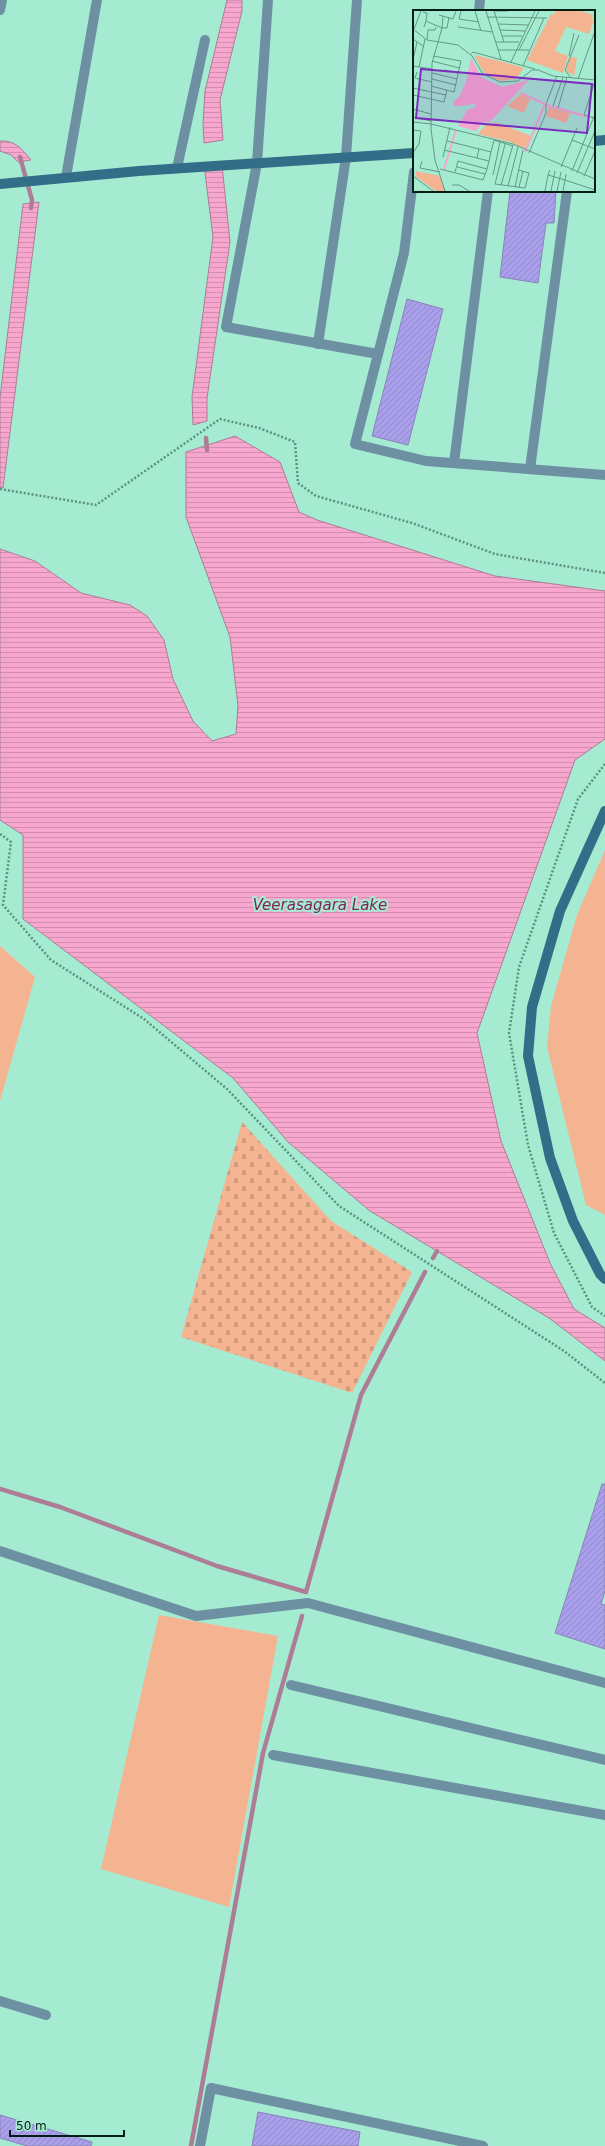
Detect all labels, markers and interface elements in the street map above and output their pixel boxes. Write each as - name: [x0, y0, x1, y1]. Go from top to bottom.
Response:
- inset map: [413, 10, 595, 192]
- water label: Veerasagara Lake: [253, 896, 387, 914]
- scale bar: [10, 2112, 124, 2138]
- text: 50 m: [16, 2119, 47, 2133]

